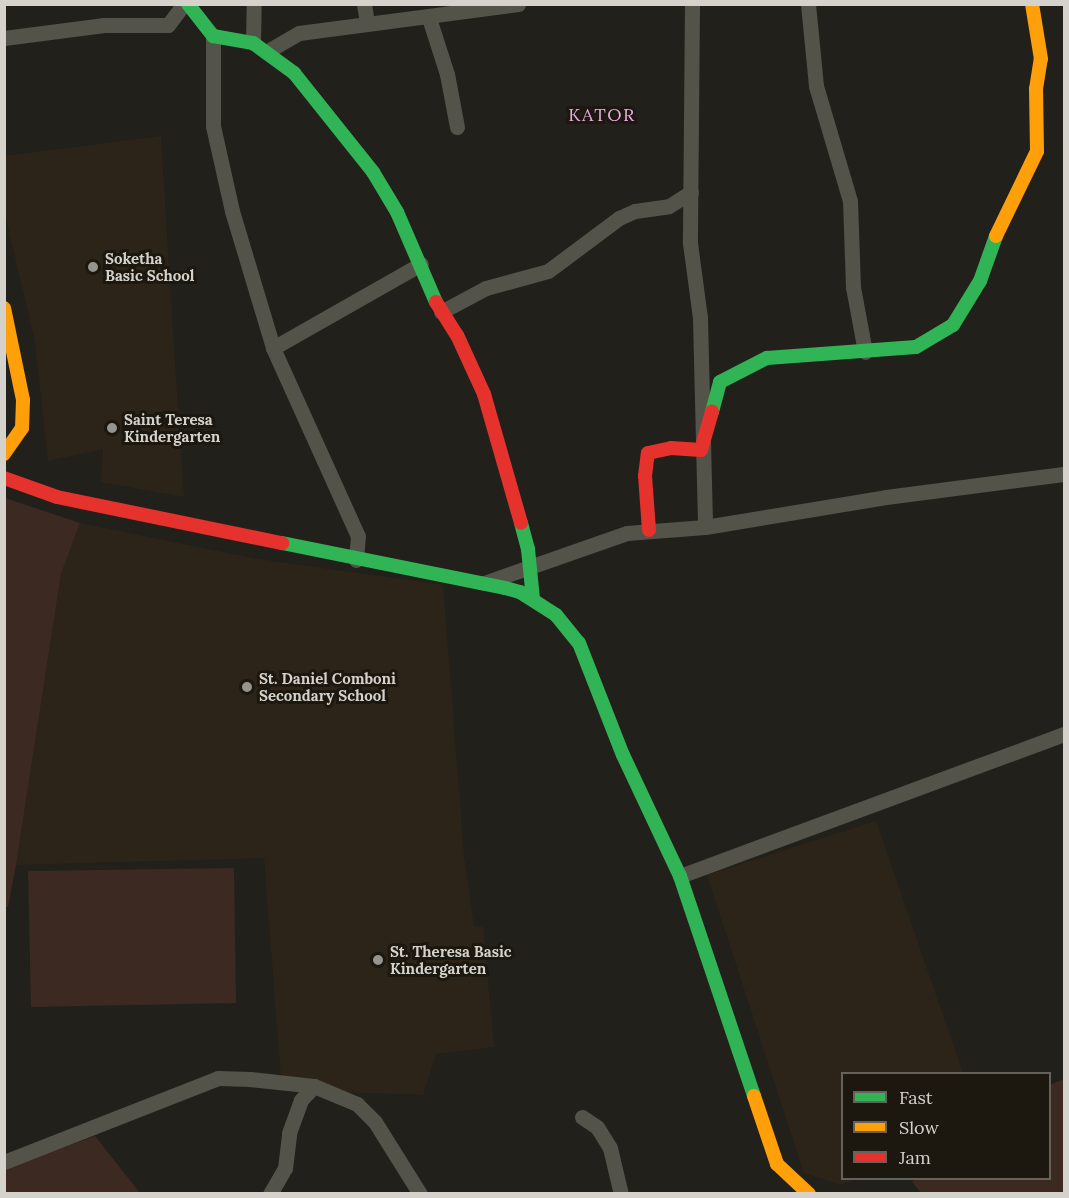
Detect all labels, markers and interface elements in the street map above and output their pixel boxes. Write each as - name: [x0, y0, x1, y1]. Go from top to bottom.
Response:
- district label: KATOR: [568, 104, 636, 126]
- place label: Soketha Basic School: [105, 249, 194, 284]
- marker: Soketha Basic School: [86, 260, 100, 274]
- place label: Saint Teresa Kindergarten: [124, 410, 220, 445]
- marker: Saint Teresa Kindergarten: [105, 421, 119, 435]
- place label: St. Daniel Comboni Secondary School: [259, 669, 396, 704]
- marker: St. Daniel Comboni Secondary School: [240, 680, 254, 694]
- place label: St. Theresa Basic Kindergarten: [390, 942, 512, 977]
- marker: St. Theresa Basic Kindergarten: [371, 953, 385, 967]
- legend: [841, 1072, 1051, 1180]
- text: Fast: [899, 1086, 933, 1109]
- text: Slow: [899, 1116, 939, 1139]
- text: Jam: [899, 1146, 931, 1169]

